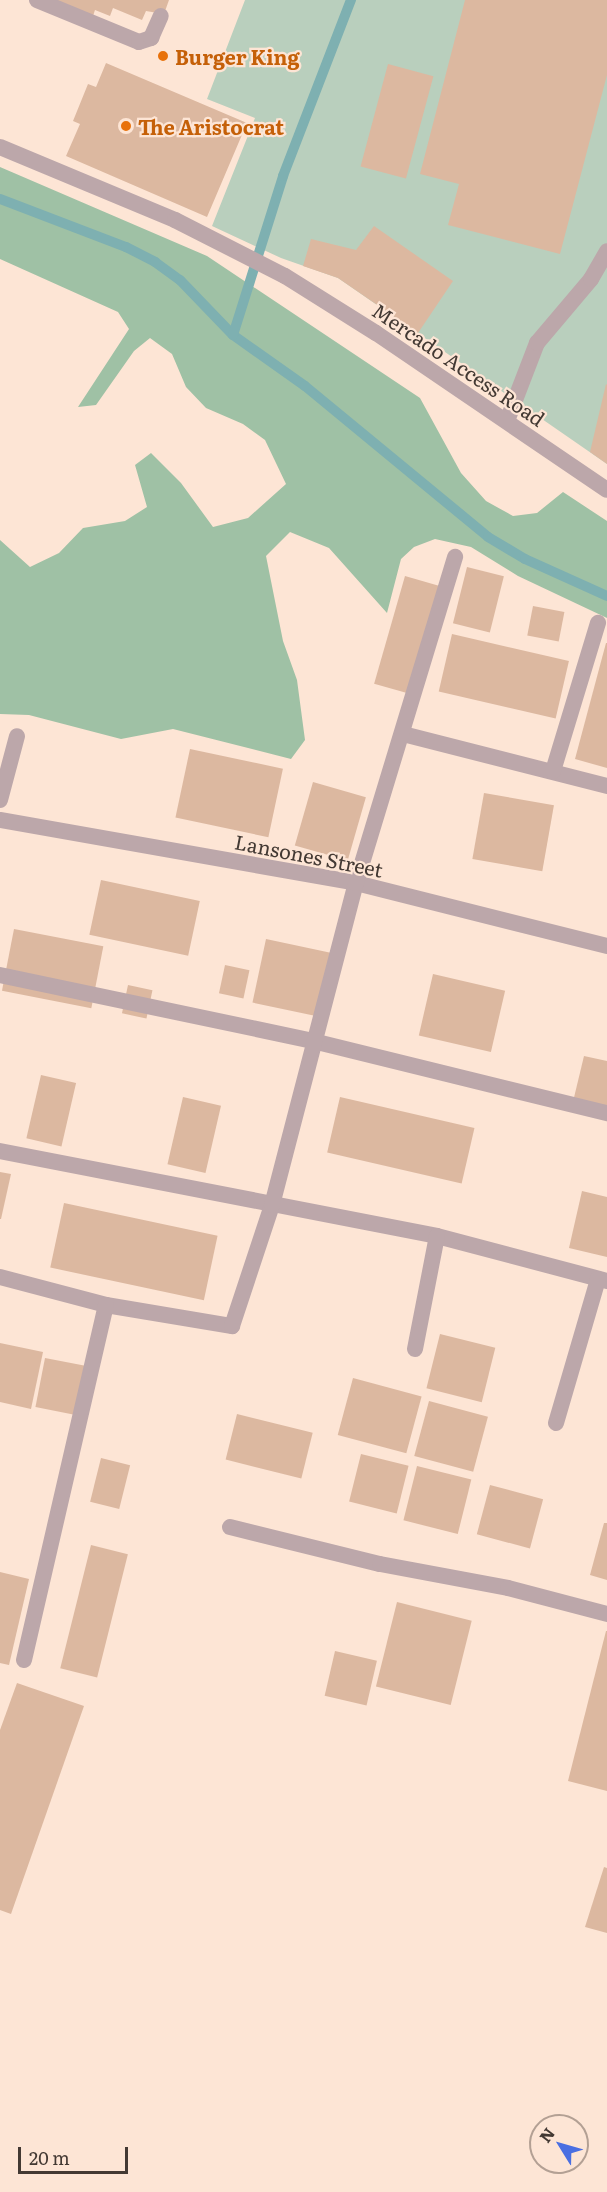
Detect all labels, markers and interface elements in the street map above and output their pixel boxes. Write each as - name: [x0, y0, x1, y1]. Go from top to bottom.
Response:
- place label: Burger King: [175, 44, 299, 68]
- marker: Burger King: [156, 49, 170, 63]
- place label: The Aristocrat: [138, 114, 284, 138]
- marker: The Aristocrat: [119, 119, 133, 133]
- street label: Mercado Access Road: [368, 297, 550, 431]
- street label: Lansones Street: [233, 829, 385, 881]
- north arrow: [529, 2114, 589, 2174]
- text: N: [533, 2122, 560, 2147]
- scale bar: [21, 2135, 130, 2173]
- text: 20 m: [29, 2144, 70, 2171]

